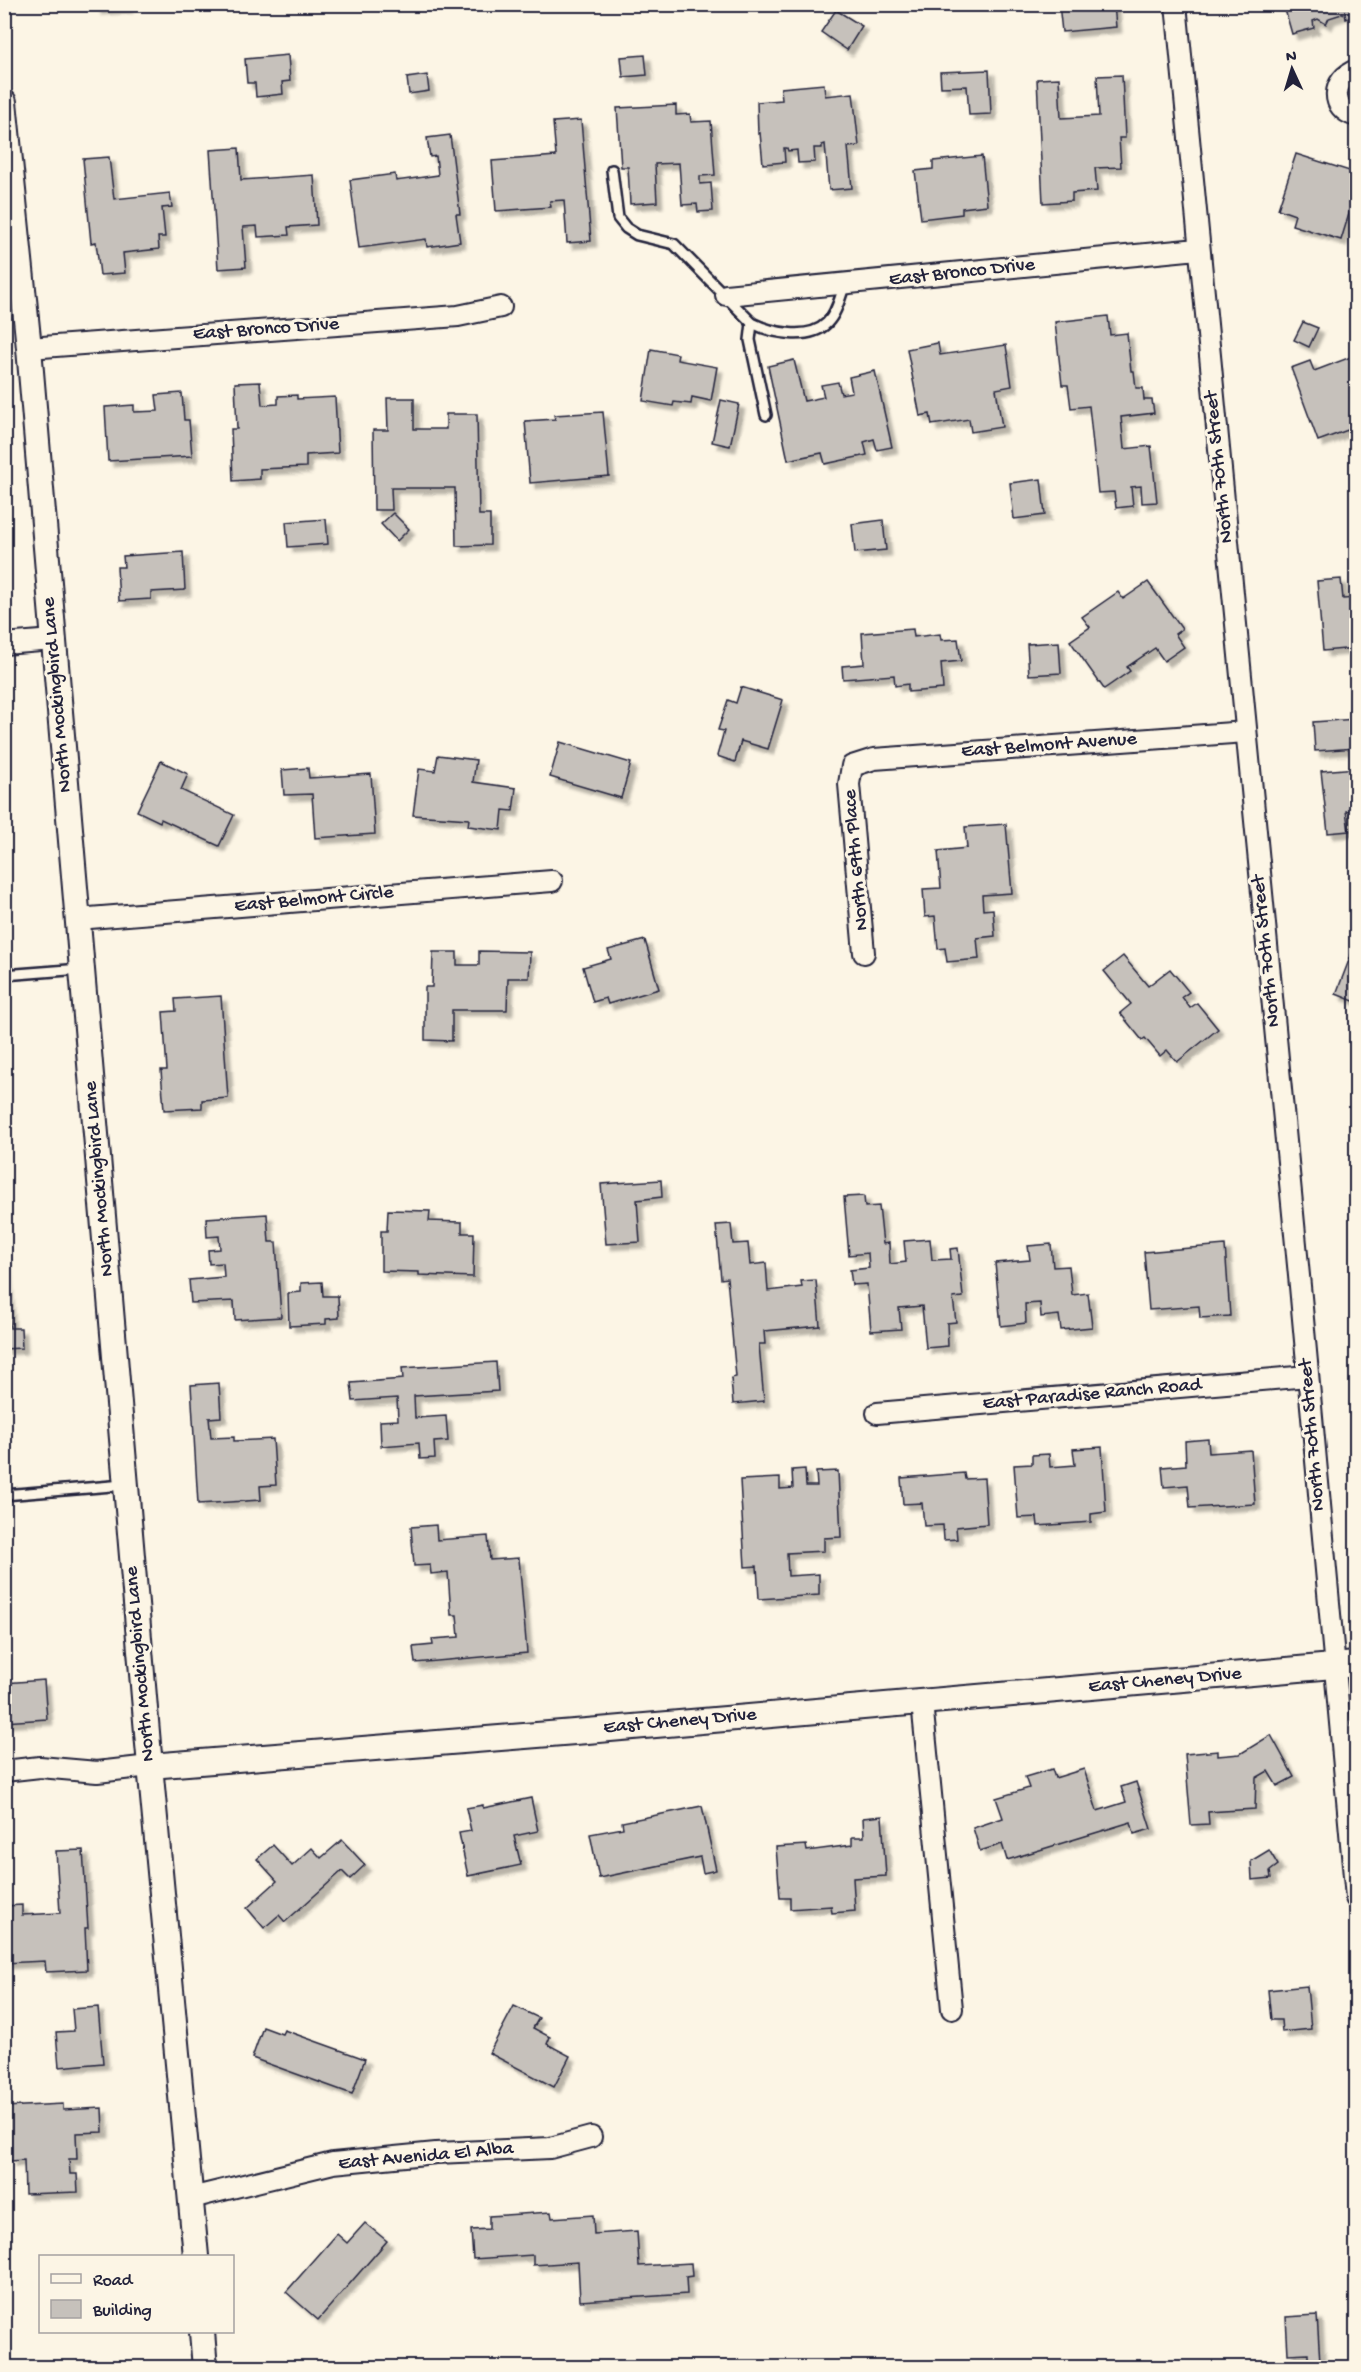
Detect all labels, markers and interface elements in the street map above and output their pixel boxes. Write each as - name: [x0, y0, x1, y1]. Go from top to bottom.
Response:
- north arrow: [1262, 39, 1322, 99]
- text: N: [1285, 48, 1298, 67]
- street label: East Bronco Drive: [888, 254, 1037, 292]
- street label: East Bronco Drive: [192, 313, 341, 347]
- street label: North 70th Street: [1200, 388, 1239, 544]
- street label: North Mockingbird Lane: [38, 596, 78, 794]
- street label: East Belmont Avenue: [960, 728, 1138, 764]
- street label: North 69th Place: [839, 788, 875, 932]
- street label: North 70th Street: [1247, 872, 1286, 1028]
- street label: East Belmont Circle: [234, 882, 395, 918]
- street label: North Mockingbird Lane: [80, 1080, 120, 1278]
- street label: North 70th Street: [1295, 1356, 1331, 1512]
- street label: East Paradise Ranch Road: [982, 1374, 1205, 1416]
- street label: North Mockingbird Lane: [121, 1565, 161, 1763]
- street label: East Cheney Drive: [1087, 1663, 1243, 1699]
- street label: East Cheney Drive: [602, 1704, 758, 1740]
- street label: East Avenida El Alba: [338, 2138, 515, 2176]
- legend: [39, 2255, 234, 2333]
- text: Road: [93, 2271, 134, 2292]
- text: Building: [92, 2301, 152, 2322]

